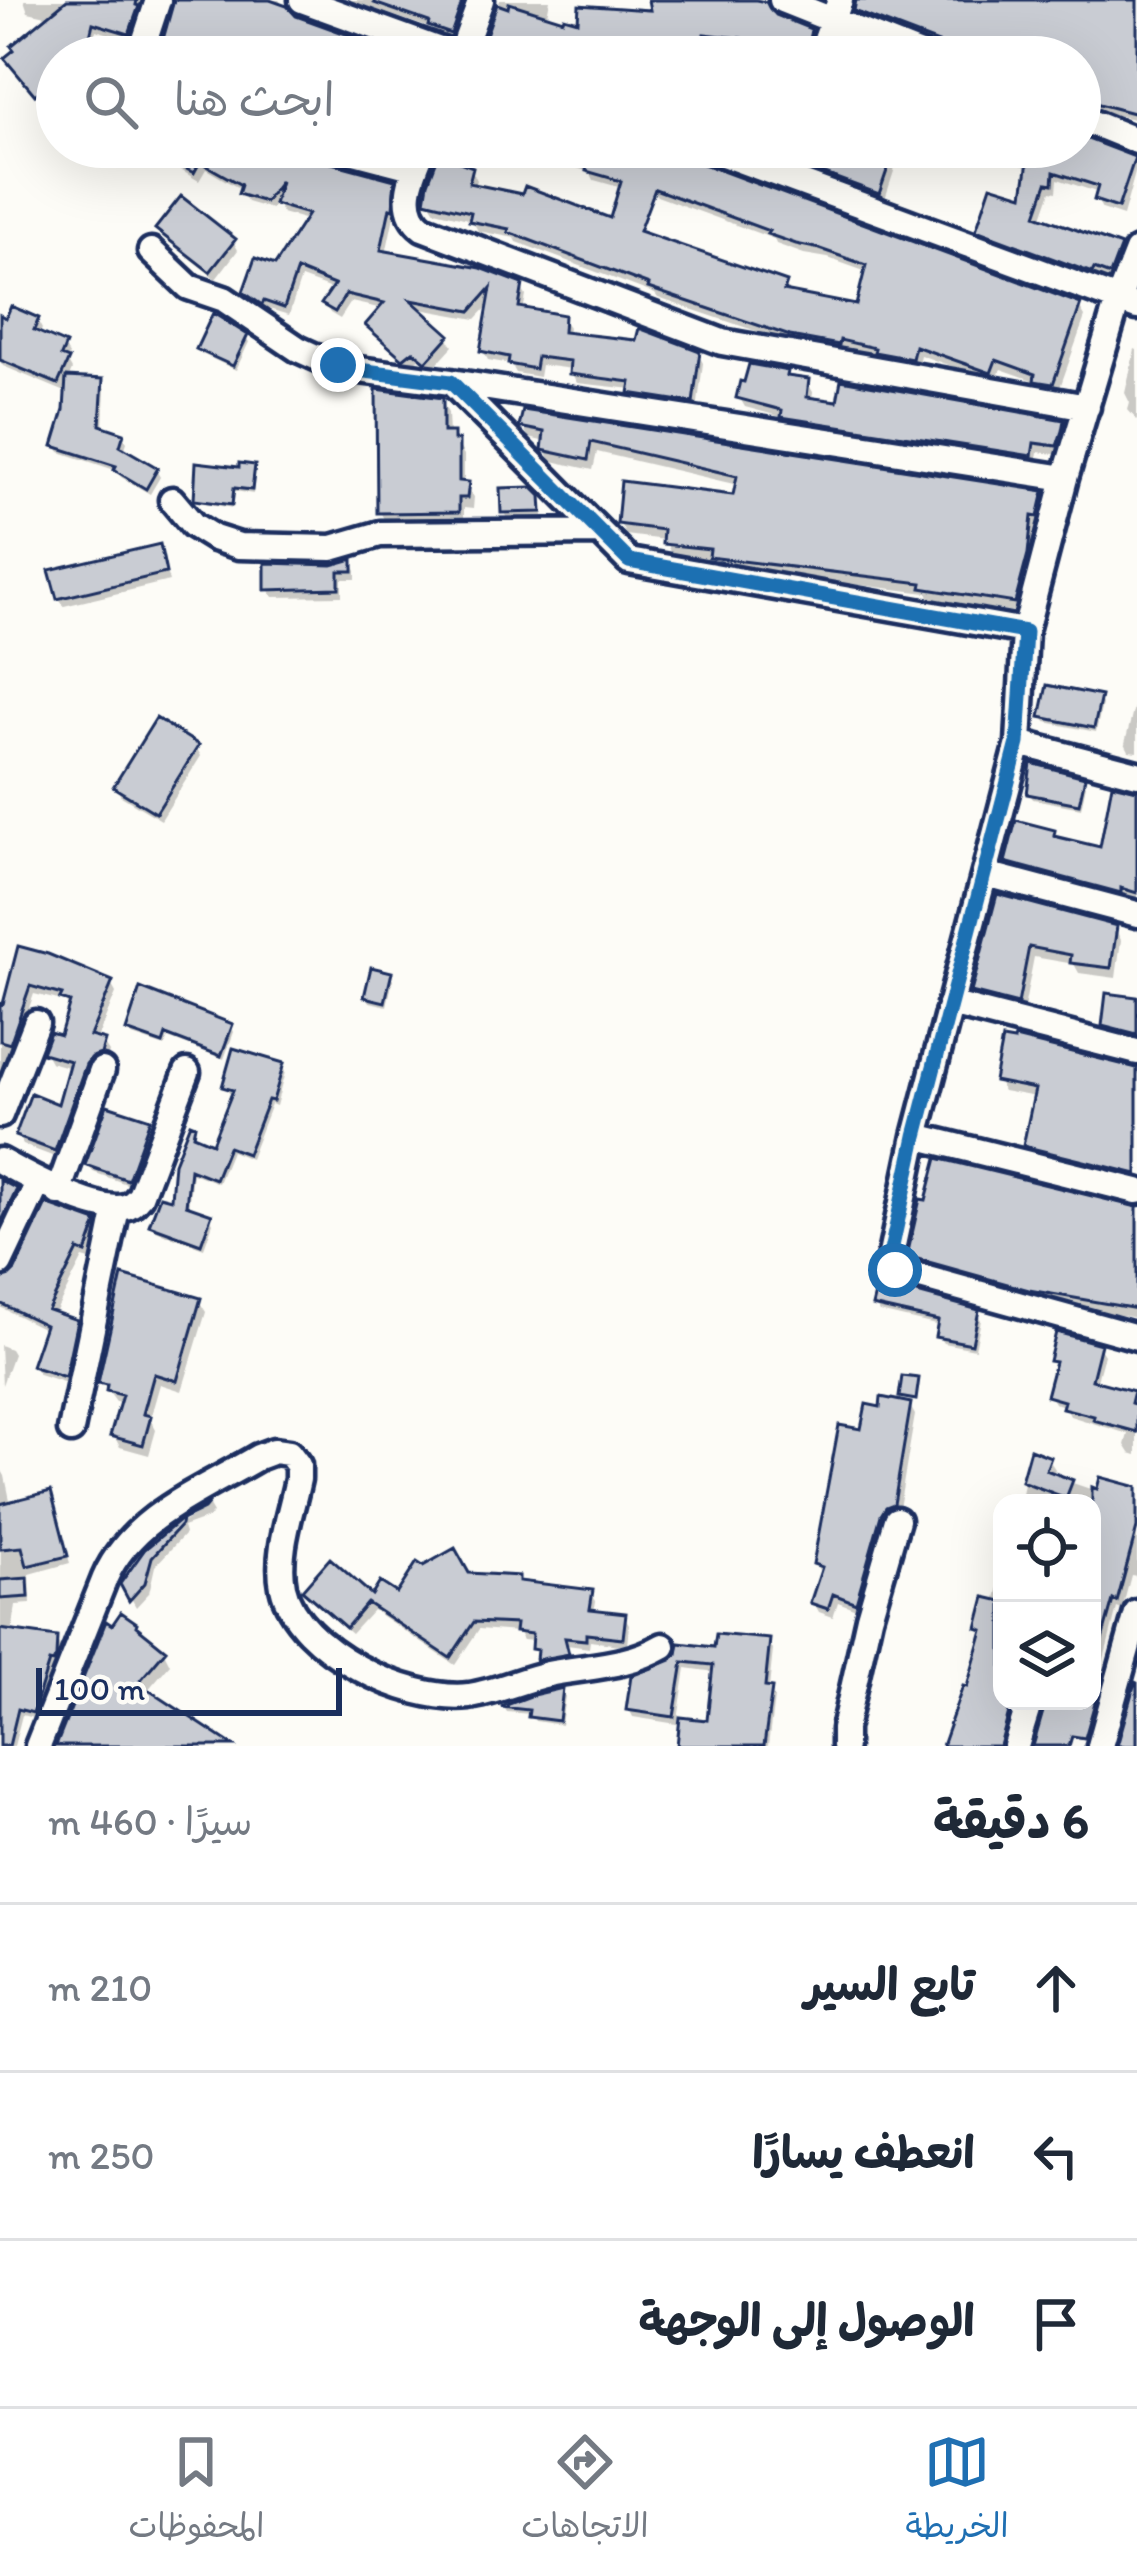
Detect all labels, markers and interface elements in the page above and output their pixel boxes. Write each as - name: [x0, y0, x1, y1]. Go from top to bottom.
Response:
- search box: [36, 36, 1101, 168]
- icon: search: [78, 69, 144, 135]
- text: ابحث هنا: [174, 72, 335, 126]
- route end: [311, 338, 365, 392]
- route start: [868, 1243, 922, 1297]
- map controls: [993, 1494, 1101, 1710]
- button: locate: [993, 1494, 1101, 1602]
- button: layers: [993, 1602, 1101, 1710]
- scale bar: [36, 1662, 342, 1715]
- text: 100 m: [54, 1669, 145, 1708]
- text: 6 دقيقة: [933, 1790, 1089, 1851]
- text: سيرًا · 460 m: [48, 1798, 252, 1845]
- icon: ahead: [1023, 1955, 1089, 2021]
- text: تابع السير: [805, 1957, 975, 2011]
- text: 210 m: [48, 1964, 152, 2011]
- icon: left: [1023, 2123, 1089, 2189]
- text: انعطف يسارًا: [752, 2125, 975, 2179]
- text: 250 m: [48, 2132, 155, 2179]
- icon: arrive: [1023, 2291, 1089, 2357]
- text: الوصول إلى الوجهة: [638, 2293, 975, 2347]
- tab: المحفوظات: [128, 2429, 264, 2555]
- tab: الاتجاهات: [521, 2429, 649, 2555]
- tab: الخريطة: [906, 2429, 1009, 2555]

